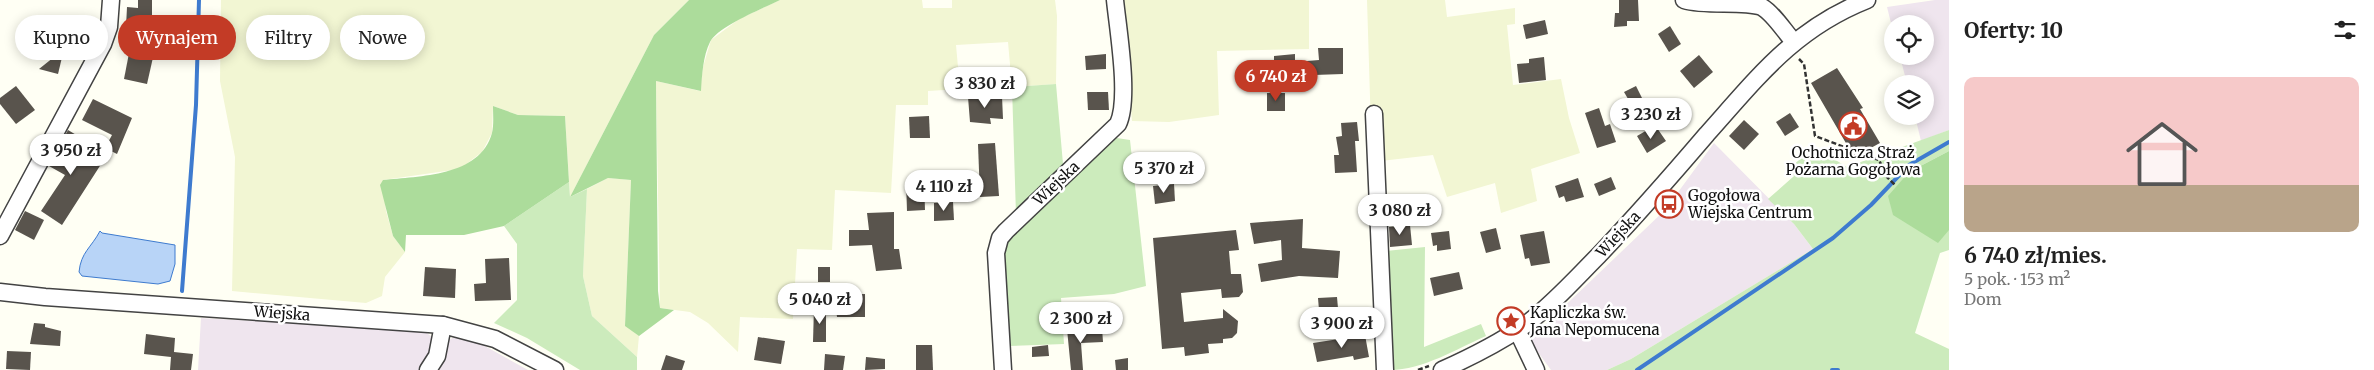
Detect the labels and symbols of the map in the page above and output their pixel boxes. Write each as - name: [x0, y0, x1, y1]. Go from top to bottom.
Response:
- pin: 6 740 zł: [1224, 59, 1328, 102]
- pin: 3 830 zł: [933, 66, 1037, 109]
- pin: 3 230 zł: [1599, 98, 1703, 140]
- public building icon: Ochotnicza Straż Pożarna Gogołowa: [1838, 111, 1868, 141]
- pin: 3 950 zł: [19, 134, 123, 176]
- place label: Ochotnicza Straż Pożarna Gogołowa: [1785, 143, 1921, 179]
- pin: 5 370 zł: [1112, 152, 1216, 194]
- street label: Wiejska: [1028, 157, 1083, 210]
- pin: 4 110 zł: [892, 170, 996, 212]
- place label: Gogołowa Wiejska Centrum: [1687, 186, 1812, 222]
- bus stop icon: Gogołowa Wiejska Centrum: [1654, 189, 1684, 219]
- pin: 3 080 zł: [1348, 194, 1452, 236]
- street label: Wiejska: [1591, 207, 1644, 262]
- pin: 5 040 zł: [768, 282, 872, 325]
- street label: Wiejska: [252, 301, 311, 324]
- pin: 2 300 zł: [1029, 302, 1133, 344]
- place label: Kapliczka św. Jana Nepomucena: [1529, 303, 1659, 339]
- pin: 3 900 zł: [1290, 306, 1394, 349]
- place icon: Kapliczka św. Jana Nepomucena: [1496, 306, 1526, 336]

